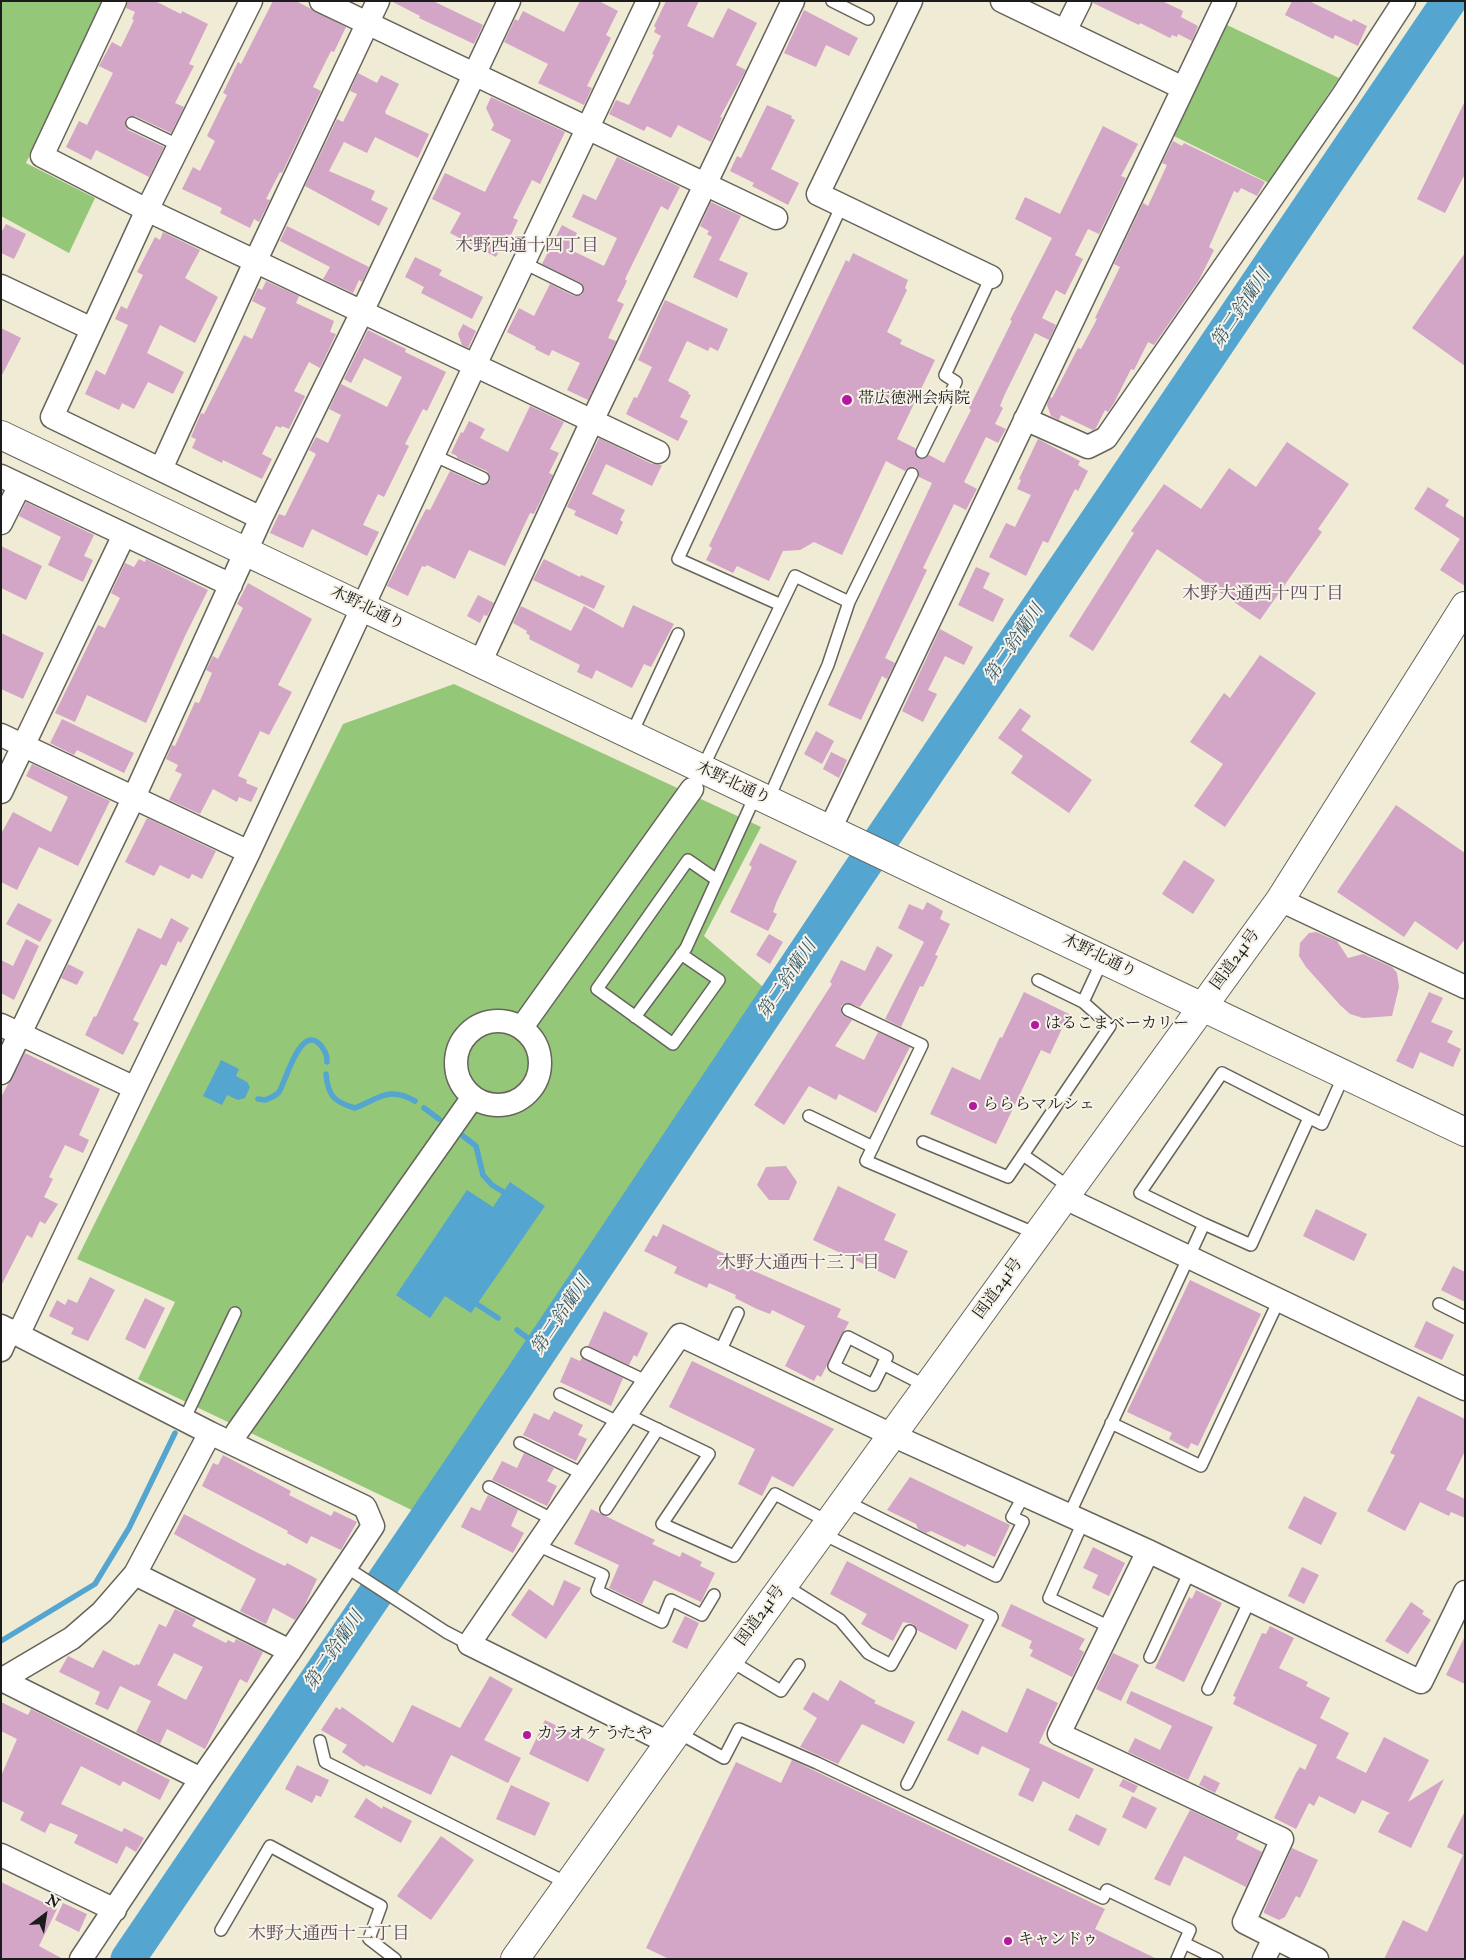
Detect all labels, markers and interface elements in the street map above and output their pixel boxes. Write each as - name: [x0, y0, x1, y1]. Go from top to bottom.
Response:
- district label: 木野西通十四丁目: [455, 236, 599, 258]
- water label: 第二鈴蘭川: [1208, 266, 1276, 352]
- place label: 帯広徳洲会病院: [858, 390, 970, 410]
- marker: 帯広徳洲会病院: [840, 393, 854, 407]
- street label: 木野北通り: [327, 583, 407, 635]
- district label: 木野大通西十四丁目: [1182, 584, 1344, 606]
- water label: 第二鈴蘭川: [981, 601, 1049, 687]
- street label: 木野北通り: [693, 758, 773, 810]
- street label: 国道241号: [1208, 926, 1264, 994]
- street label: 木野北通り: [1059, 931, 1139, 983]
- water label: 第二鈴蘭川: [754, 937, 822, 1023]
- place label: はるこまベーカリー: [1045, 1015, 1189, 1035]
- marker: はるこまベーカリー: [1029, 1019, 1041, 1031]
- place label: らららマルシェ: [983, 1096, 1095, 1116]
- marker: らららマルシェ: [967, 1100, 979, 1112]
- district label: 木野大通西十三丁目: [718, 1253, 880, 1275]
- street label: 国道241号: [971, 1255, 1027, 1323]
- water label: 第二鈴蘭川: [528, 1273, 596, 1359]
- street label: 国道241号: [733, 1582, 789, 1650]
- water label: 第二鈴蘭川: [301, 1608, 369, 1694]
- place label: カラオケ うたや: [537, 1725, 652, 1745]
- marker: カラオケ うたや: [521, 1729, 533, 1741]
- north arrow: [20, 1890, 70, 1940]
- text: N: [43, 1891, 63, 1912]
- district label: 木野大通西十二丁目: [248, 1924, 410, 1946]
- place label: キャンドゥ: [1018, 1931, 1098, 1951]
- marker: キャンドゥ: [1002, 1935, 1014, 1947]

